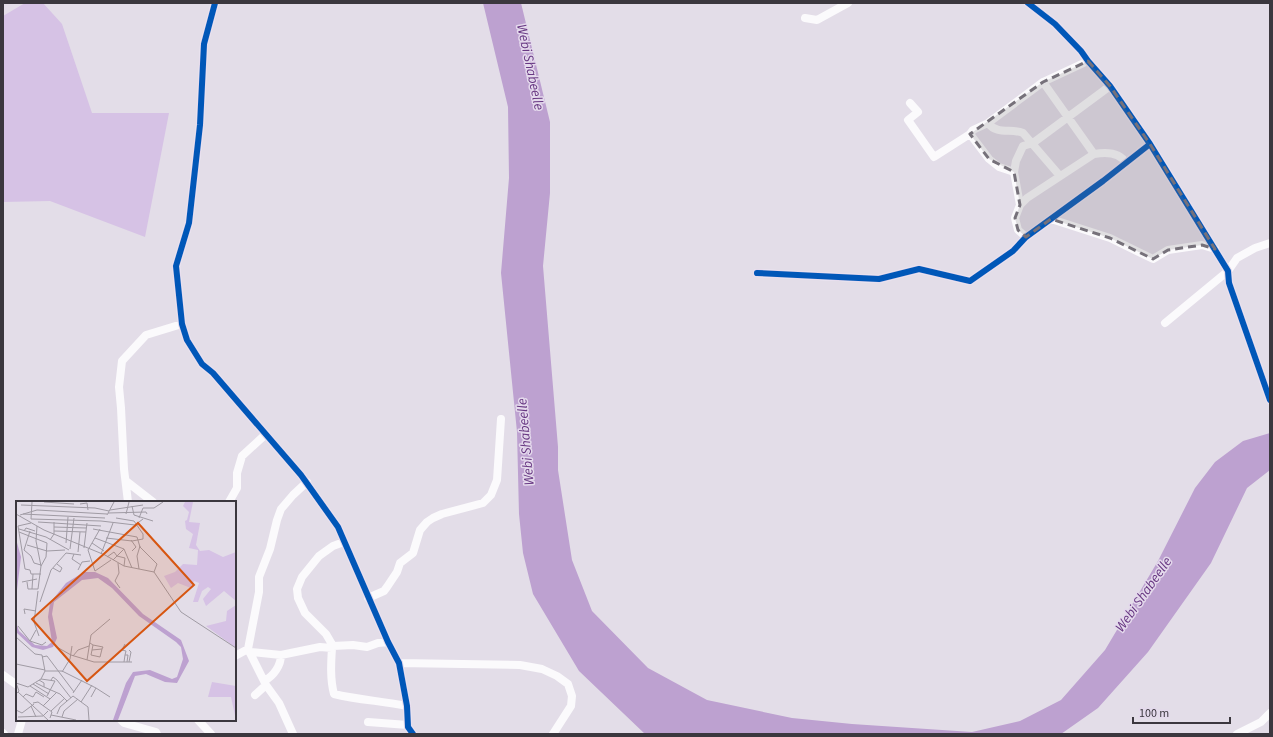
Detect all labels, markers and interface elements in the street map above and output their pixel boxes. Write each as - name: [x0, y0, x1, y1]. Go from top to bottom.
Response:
- water label: Webi Shabeelle: [511, 22, 549, 112]
- water label: Webi Shabeelle: [512, 397, 540, 486]
- inset map: [16, 501, 236, 721]
- water label: Webi Shabeelle: [1111, 553, 1177, 636]
- scale bar: [1133, 699, 1230, 725]
- text: 100 m: [1139, 705, 1169, 722]

